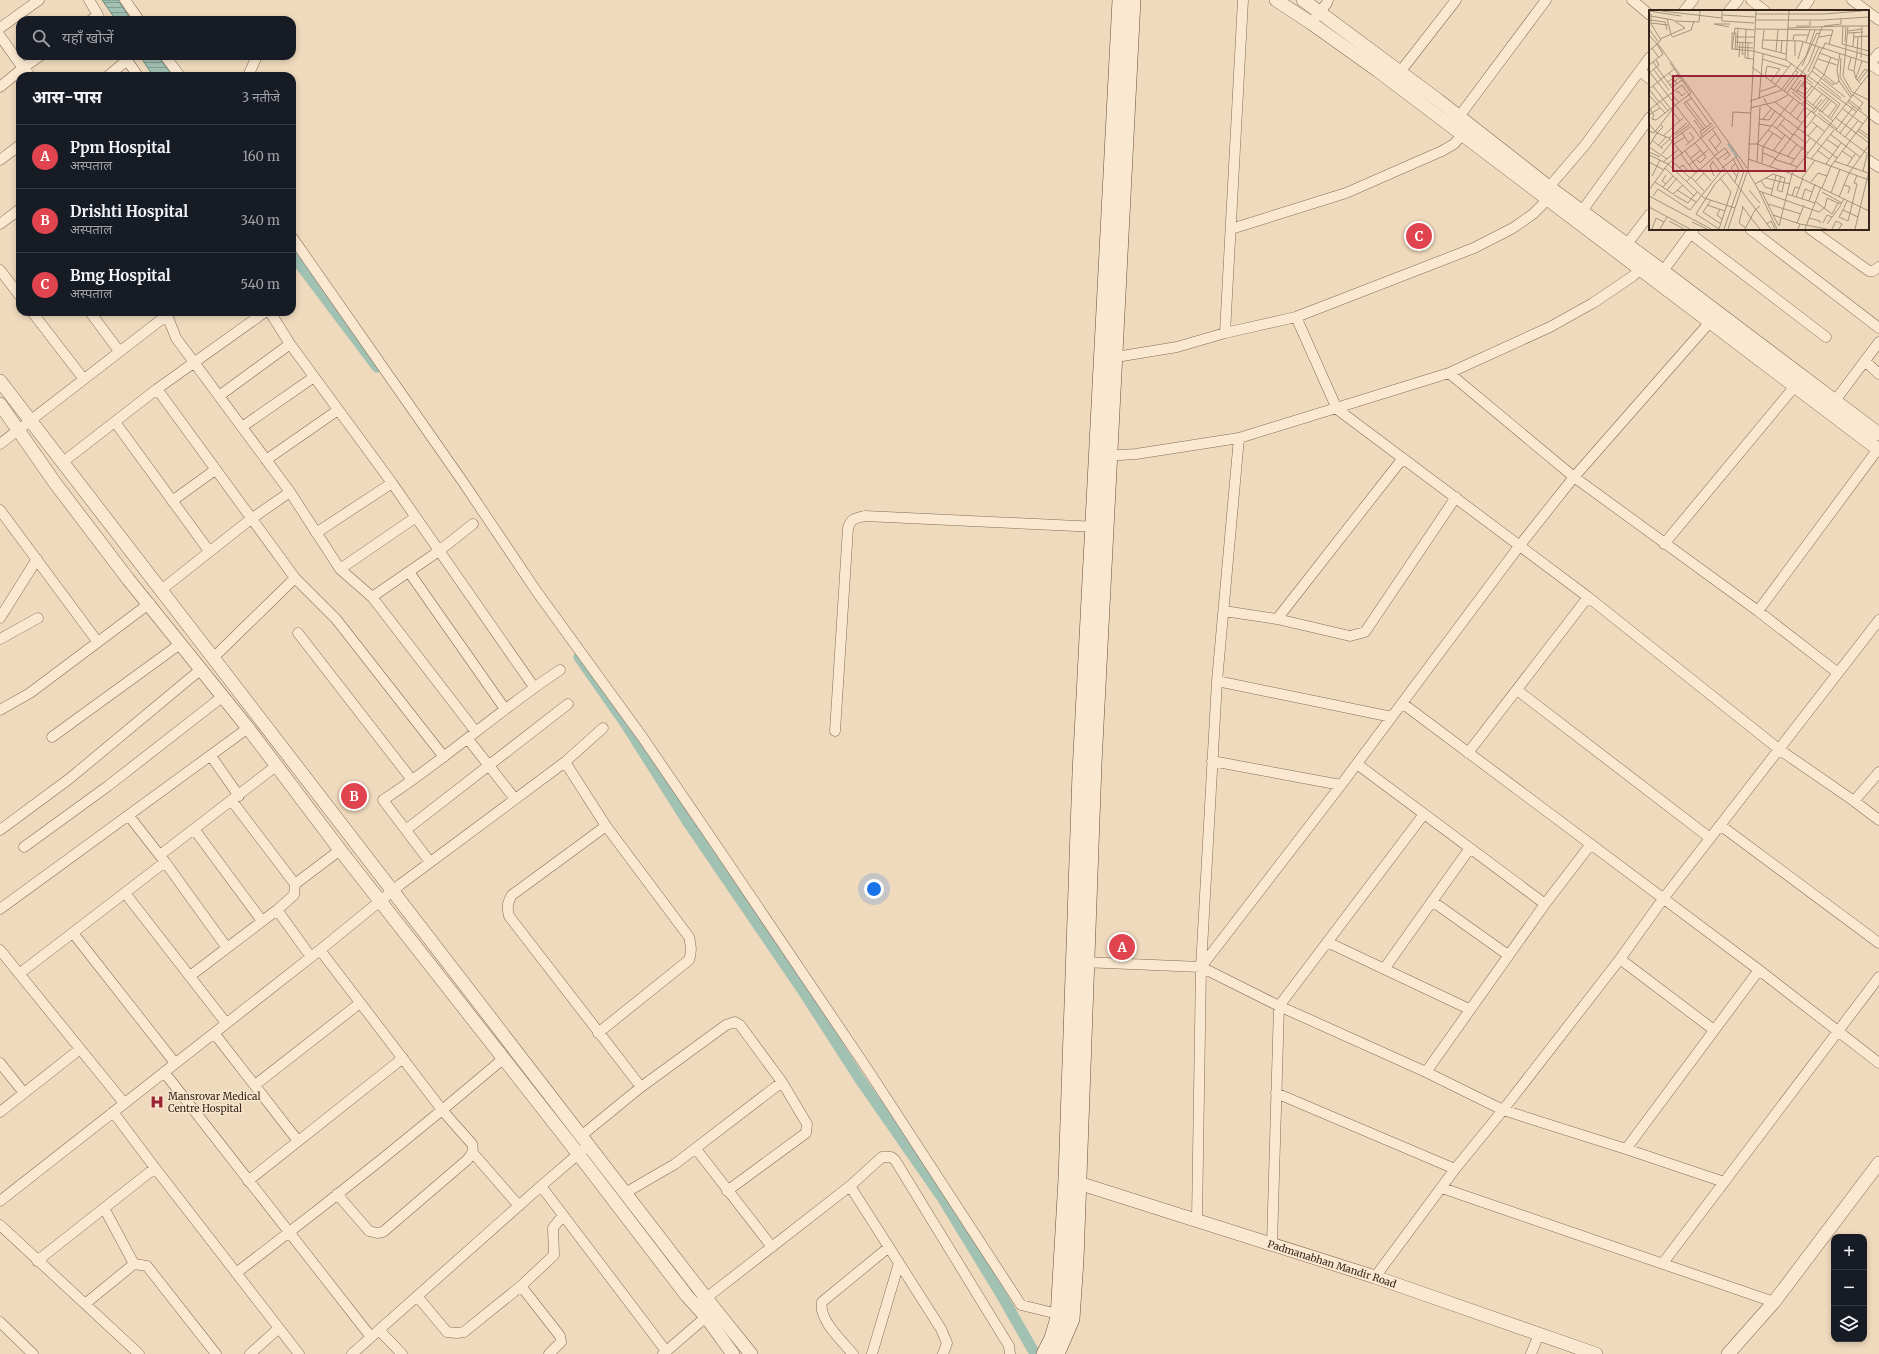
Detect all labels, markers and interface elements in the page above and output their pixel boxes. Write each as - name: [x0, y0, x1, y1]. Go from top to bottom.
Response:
- inset map: [1649, 10, 1869, 230]
- search box: [16, 16, 296, 60]
- icon: search: [30, 27, 52, 49]
- text: यहाँ खोजें: [62, 28, 113, 47]
- text: आस-पास: [32, 86, 102, 108]
- text: 3 नतीजे: [242, 89, 280, 106]
- text: Ppm Hospital: [70, 138, 171, 157]
- text: A: [40, 148, 50, 165]
- text: 160 m: [242, 148, 280, 165]
- text: अस्पताल: [70, 157, 112, 174]
- text: Drishti Hospital: [70, 202, 188, 221]
- text: B: [40, 212, 50, 229]
- text: 340 m: [241, 212, 280, 229]
- text: अस्पताल: [70, 221, 112, 238]
- pin: C: [1406, 221, 1432, 251]
- text: Bmg Hospital: [70, 266, 171, 285]
- text: C: [41, 276, 49, 293]
- text: 540 m: [240, 276, 280, 293]
- text: अस्पताल: [70, 285, 112, 302]
- pin: B: [341, 781, 367, 811]
- your location: [864, 879, 884, 899]
- pin: A: [1109, 932, 1135, 962]
- place label: Mansrovar Medical Centre Hospital: [168, 1090, 261, 1115]
- hospital icon: Mansrovar Medical Centre Hospital: [149, 1094, 165, 1110]
- map controls: [1831, 1234, 1867, 1342]
- button: +: [1831, 1234, 1867, 1270]
- street label: Padmanabhan Mandir Road: [1266, 1237, 1398, 1291]
- button: −: [1831, 1270, 1867, 1306]
- button: layers: [1831, 1306, 1867, 1342]

